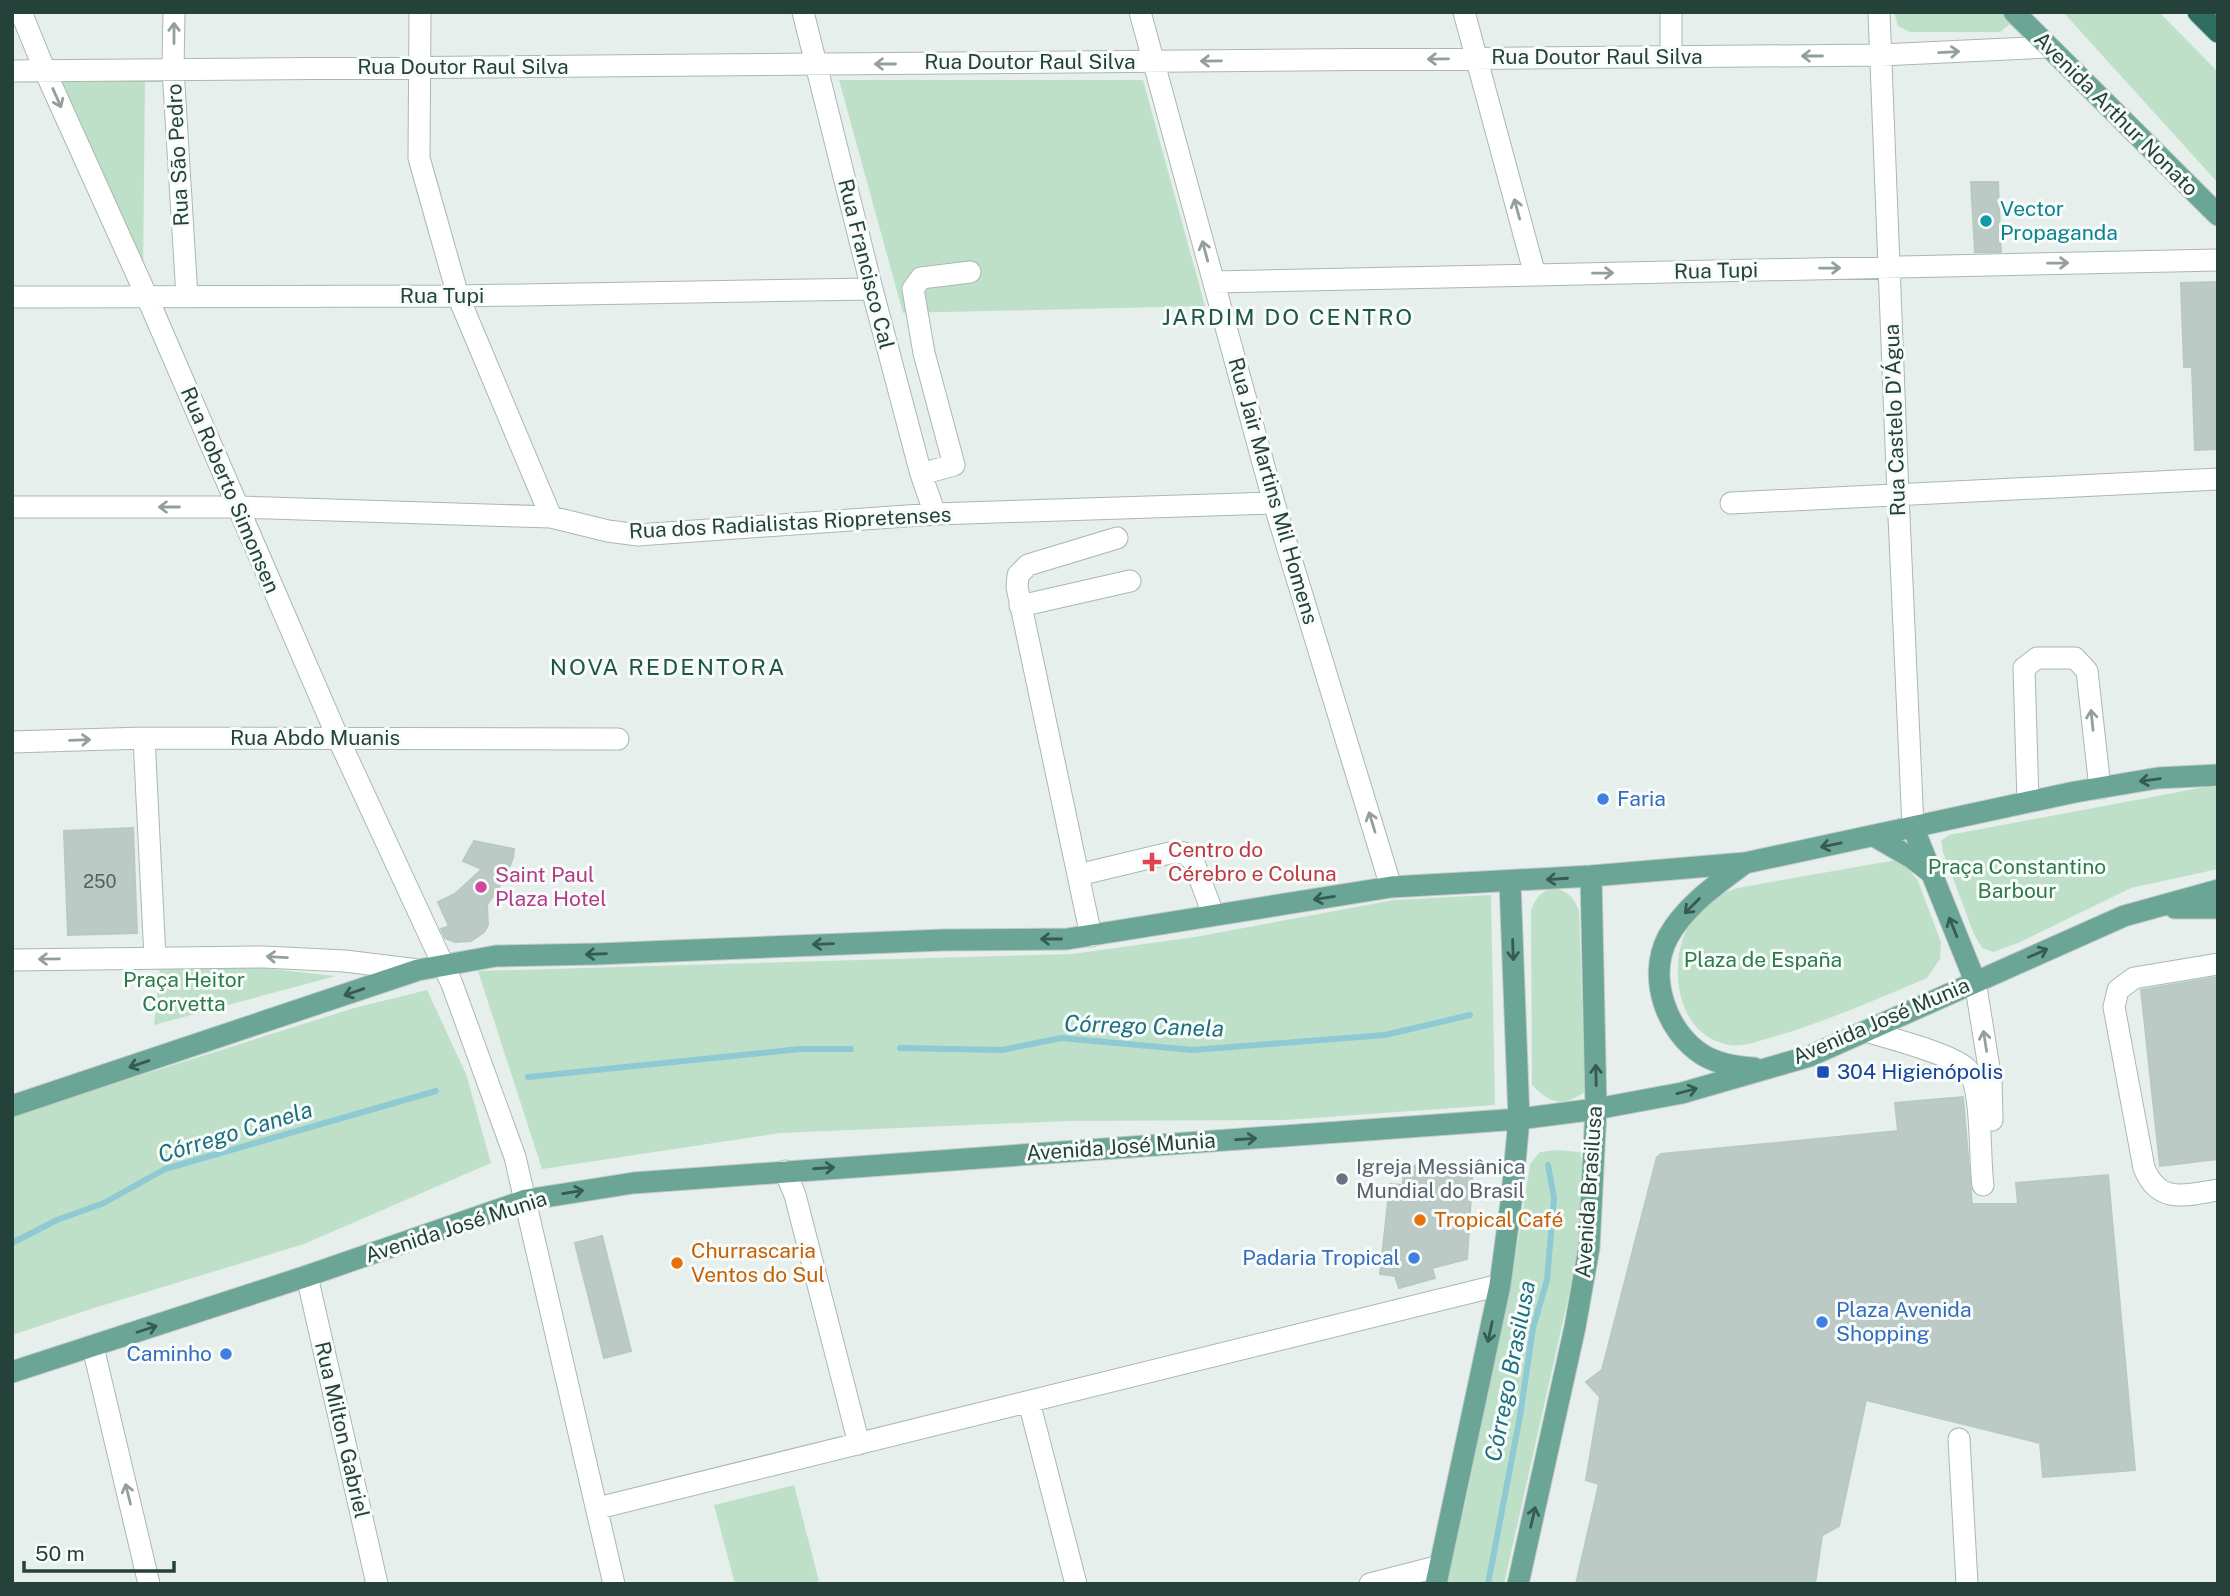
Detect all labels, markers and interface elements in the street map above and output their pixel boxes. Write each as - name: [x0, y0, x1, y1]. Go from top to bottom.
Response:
- one-way arrow: [167, 22, 181, 45]
- street label: Avenida Arthur Nonato: [2029, 26, 2204, 201]
- street label: Rua Doutor Raul Silva: [1491, 44, 1703, 69]
- one-way arrow: [1937, 45, 1960, 58]
- street label: Rua Doutor Raul Silva: [924, 49, 1136, 74]
- one-way arrow: [1801, 49, 1824, 62]
- one-way arrow: [1427, 52, 1450, 66]
- street label: Rua Doutor Raul Silva: [357, 54, 569, 79]
- one-way arrow: [1199, 54, 1222, 68]
- one-way arrow: [874, 57, 897, 71]
- street label: Rua São Pedro: [161, 83, 194, 227]
- one-way arrow: [51, 87, 64, 108]
- street label: Rua Francisco Cal: [833, 176, 900, 352]
- place label: Vector Propaganda: [2000, 196, 2118, 245]
- one-way arrow: [1510, 198, 1523, 221]
- marker: Vector Propaganda: [1978, 213, 1994, 229]
- one-way arrow: [1198, 240, 1211, 262]
- one-way arrow: [2046, 256, 2069, 270]
- street label: Rua Tupi: [1674, 257, 1758, 284]
- one-way arrow: [1819, 262, 1842, 275]
- one-way arrow: [1591, 267, 1614, 280]
- street label: Rua Tupi: [400, 283, 484, 308]
- district label: JARDIM DO CENTRO: [1162, 303, 1414, 330]
- street label: Rua Castelo D'Água: [1879, 323, 1910, 517]
- street label: Rua Jair Martins Mil Homens: [1223, 355, 1324, 627]
- street label: Rua Roberto Simonsen: [176, 383, 285, 597]
- one-way arrow: [157, 500, 180, 514]
- street label: Rua dos Radialistas Riopretenses: [628, 502, 952, 543]
- district label: NOVA REDENTORA: [550, 653, 786, 680]
- one-way arrow: [2086, 709, 2099, 732]
- street label: Rua Abdo Muanis: [230, 725, 400, 750]
- one-way arrow: [69, 734, 92, 747]
- one-way arrow: [2139, 773, 2162, 786]
- place label: Faria: [1617, 786, 1666, 811]
- marker: Faria: [1595, 791, 1611, 807]
- one-way arrow: [1364, 811, 1377, 833]
- place label: Centro do Cérebro e Coluna: [1168, 837, 1337, 886]
- one-way arrow: [1820, 838, 1843, 852]
- marker: Centro do Cérebro e Coluna: [1142, 852, 1162, 872]
- park label: Praça Constantino Barbour: [1928, 854, 2106, 903]
- place label: Saint Paul Plaza Hotel: [495, 862, 607, 911]
- house number: 250: [83, 871, 117, 892]
- one-way arrow: [1546, 873, 1569, 886]
- marker: Saint Paul Plaza Hotel: [473, 879, 489, 895]
- one-way arrow: [1313, 891, 1336, 904]
- one-way arrow: [1684, 898, 1701, 915]
- one-way arrow: [1946, 917, 1959, 938]
- one-way arrow: [1040, 932, 1063, 946]
- one-way arrow: [812, 938, 835, 951]
- one-way arrow: [1506, 938, 1519, 961]
- one-way arrow: [2027, 945, 2048, 958]
- one-way arrow: [585, 947, 608, 961]
- park label: Plaza de España: [1684, 947, 1842, 972]
- one-way arrow: [265, 951, 288, 964]
- one-way arrow: [38, 953, 61, 966]
- park label: Praça Heitor Corvetta: [123, 967, 245, 1016]
- street label: Avenida José Munia: [1789, 972, 1973, 1069]
- one-way arrow: [344, 986, 366, 999]
- water label: Córrego Canela: [1063, 1009, 1225, 1042]
- one-way arrow: [1978, 1030, 1991, 1053]
- one-way arrow: [128, 1059, 150, 1071]
- place label: 304 Higienópolis: [1837, 1059, 2003, 1084]
- one-way arrow: [1589, 1064, 1602, 1087]
- marker: 304 Higienópolis: [1815, 1064, 1831, 1080]
- one-way arrow: [1676, 1084, 1698, 1097]
- water label: Córrego Canela: [154, 1095, 315, 1168]
- street label: Avenida Brasilusa: [1570, 1105, 1607, 1279]
- street label: Avenida José Munia: [1025, 1127, 1217, 1166]
- one-way arrow: [1235, 1132, 1257, 1145]
- place label: Igreja Messiânica Mundial do Brasil: [1356, 1154, 1526, 1203]
- one-way arrow: [812, 1161, 835, 1174]
- marker: Igreja Messiânica Mundial do Brasil: [1334, 1171, 1350, 1187]
- street label: Avenida José Munia: [362, 1185, 550, 1268]
- one-way arrow: [561, 1185, 584, 1198]
- place label: Tropical Café: [1434, 1207, 1563, 1232]
- marker: Tropical Café: [1412, 1212, 1428, 1228]
- place label: Churrascaria Ventos do Sul: [691, 1238, 825, 1287]
- place label: Padaria Tropical: [1242, 1245, 1400, 1270]
- marker: Padaria Tropical: [1406, 1250, 1422, 1266]
- marker: Churrascaria Ventos do Sul: [669, 1255, 685, 1271]
- water label: Córrego Brasilusa: [1479, 1278, 1540, 1464]
- place label: Plaza Avenida Shopping: [1836, 1297, 1972, 1346]
- marker: Plaza Avenida Shopping: [1814, 1314, 1830, 1330]
- one-way arrow: [1482, 1320, 1496, 1343]
- one-way arrow: [136, 1322, 158, 1334]
- street label: Rua Milton Gabriel: [310, 1339, 375, 1521]
- place label: Caminho: [126, 1341, 212, 1366]
- marker: Caminho: [218, 1346, 234, 1362]
- one-way arrow: [121, 1483, 134, 1505]
- one-way arrow: [1526, 1506, 1540, 1529]
- scale bar: [24, 1530, 175, 1574]
- text: 50 m: [35, 1541, 85, 1566]

